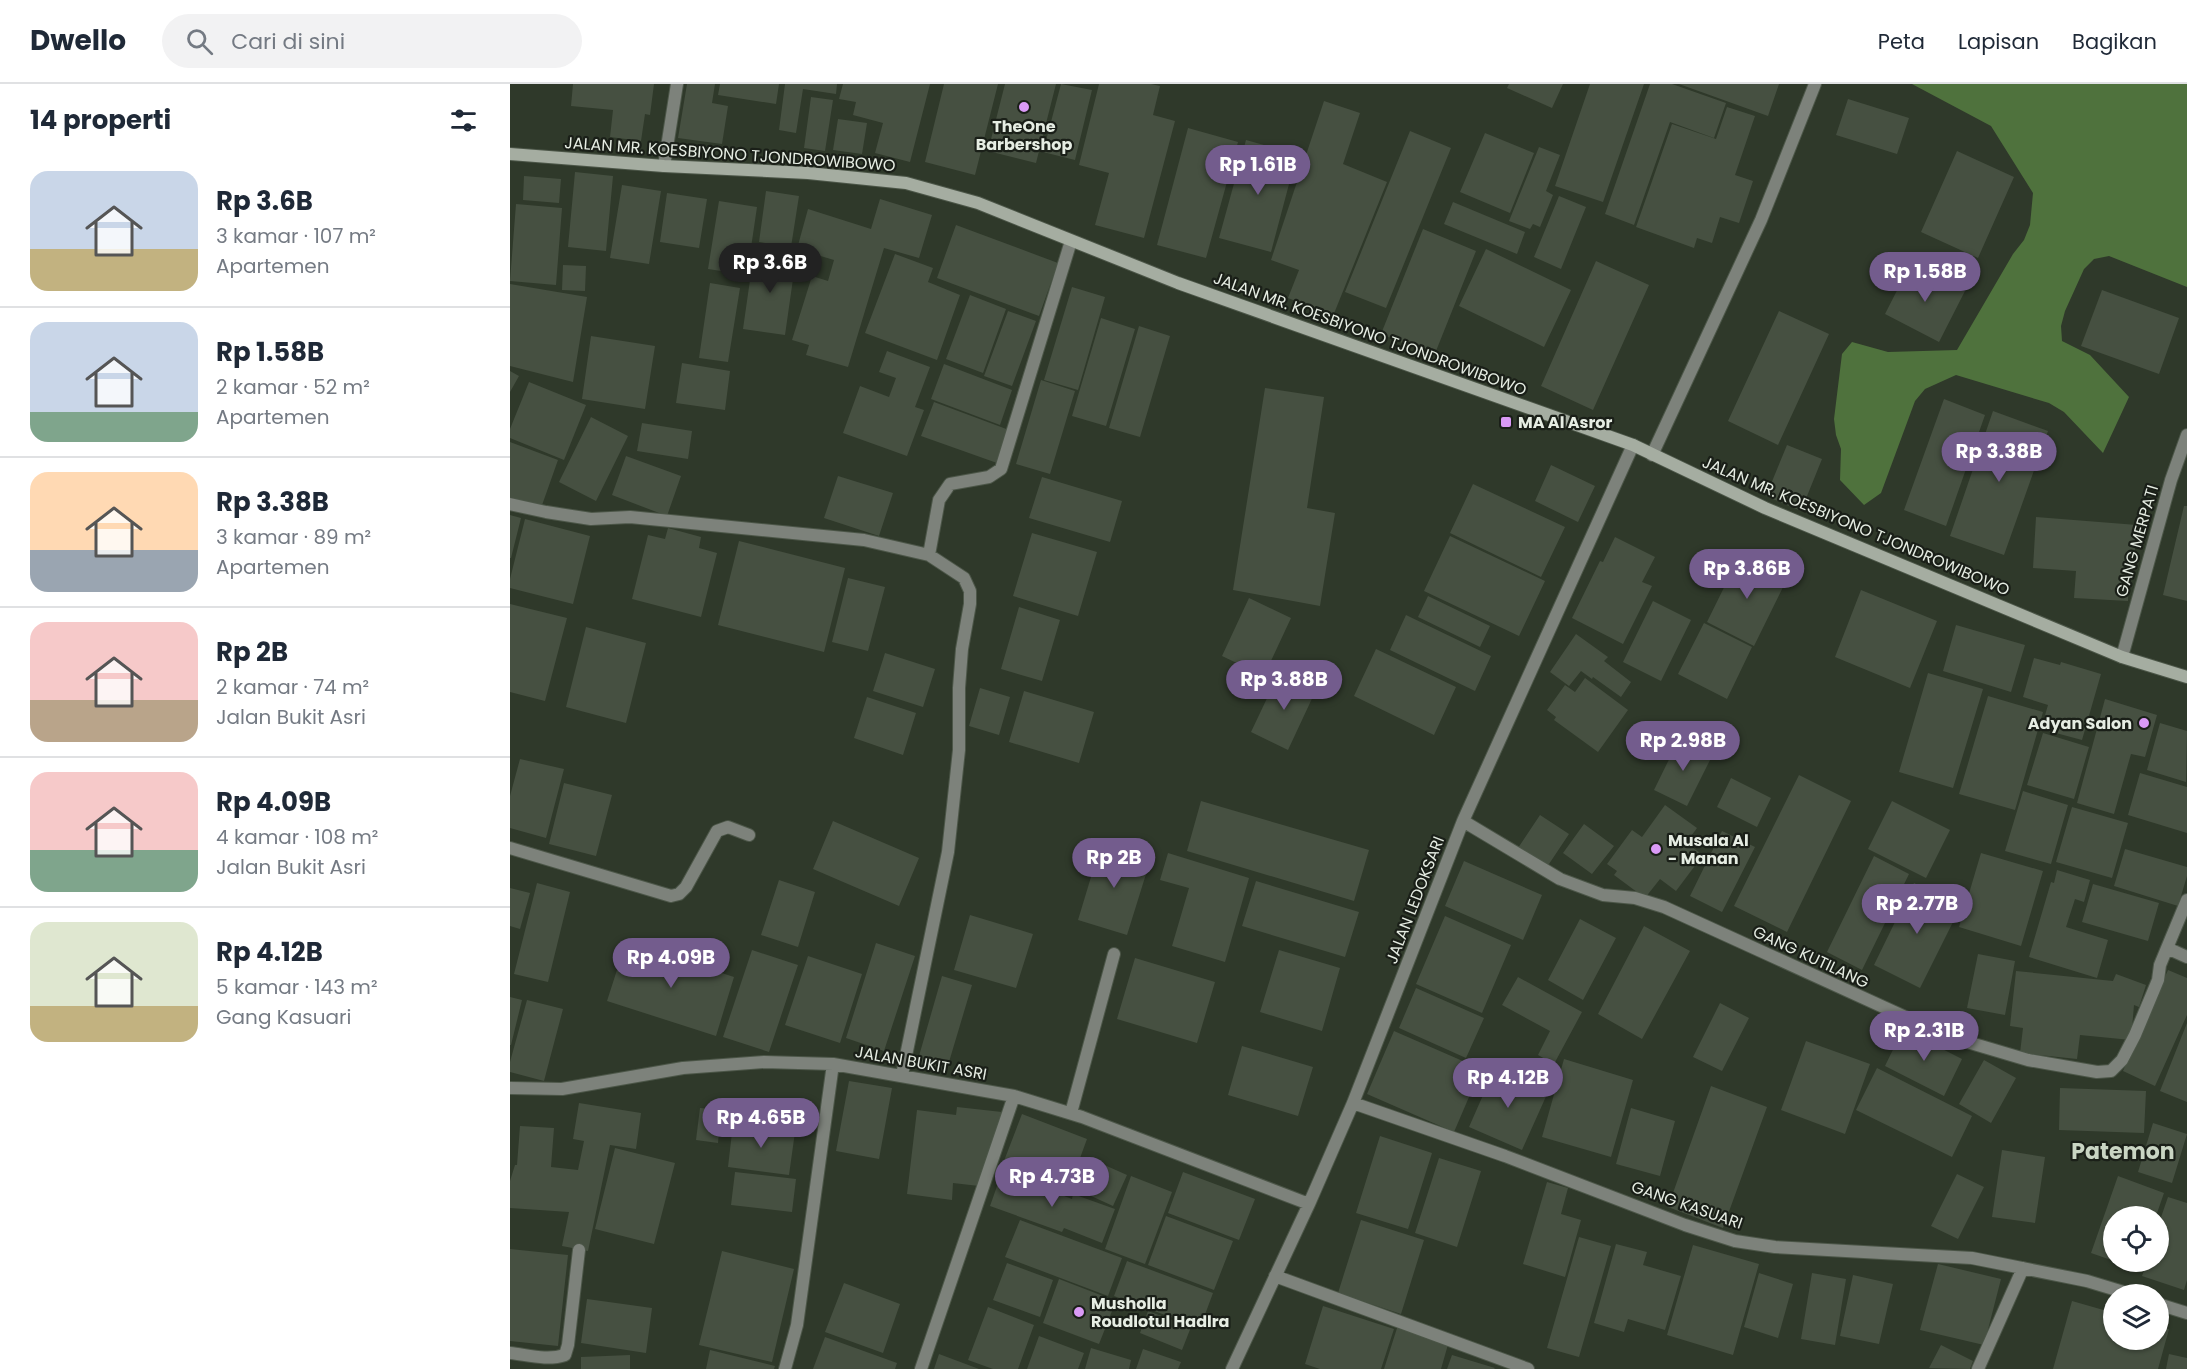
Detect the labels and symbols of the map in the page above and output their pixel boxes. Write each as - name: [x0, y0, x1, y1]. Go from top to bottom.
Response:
- marker: TheOne Barbershop: [1017, 100, 1031, 114]
- place label: TheOne Barbershop: [976, 115, 1072, 156]
- street label: JALAN MR. KOESBIYONO TJONDROWIBOWO: [564, 131, 896, 177]
- pin: Rp 1.61B: [1196, 145, 1320, 196]
- pin: Rp 3.6B: [715, 243, 825, 294]
- pin: Rp 1.58B: [1863, 252, 1987, 303]
- street label: JALAN MR. KOESBIYONO TJONDROWIBOWO: [1210, 266, 1530, 402]
- place label: MA Al Asror: [1518, 411, 1613, 434]
- marker: MA Al Asror: [1499, 415, 1513, 429]
- pin: Rp 3.38B: [1937, 432, 2061, 483]
- street label: JALAN MR. KOESBIYONO TJONDROWIBOWO: [1699, 451, 2013, 601]
- street label: GANG MERPATI: [2110, 482, 2164, 600]
- pin: Rp 3.86B: [1685, 549, 1809, 600]
- pin: Rp 3.88B: [1222, 660, 1346, 711]
- place label: Adyan Salon: [2028, 712, 2132, 735]
- marker: Adyan Salon: [2137, 716, 2151, 730]
- pin: Rp 2.98B: [1621, 721, 1745, 772]
- place label: Musala Al - Manan: [1668, 829, 1749, 870]
- street label: JALAN LEDOKSARI: [1380, 833, 1450, 967]
- pin: Rp 2B: [1072, 838, 1156, 889]
- marker: Musala Al - Manan: [1649, 842, 1663, 856]
- pin: Rp 2.77B: [1855, 884, 1979, 935]
- street label: GANG KUTILANG: [1749, 920, 1873, 994]
- pin: Rp 4.09B: [609, 938, 733, 989]
- pin: Rp 2.31B: [1862, 1011, 1986, 1062]
- street label: JALAN BUKIT ASRI: [853, 1040, 989, 1086]
- pin: Rp 4.12B: [1446, 1058, 1570, 1109]
- pin: Rp 4.65B: [699, 1098, 823, 1149]
- district label: Patemon: [2071, 1136, 2175, 1167]
- pin: Rp 4.73B: [990, 1157, 1114, 1208]
- street label: GANG KASUARI: [1628, 1175, 1746, 1235]
- place label: Musholla Roudlotul Hadlra: [1091, 1292, 1229, 1333]
- marker: Musholla Roudlotul Hadlra: [1072, 1305, 1086, 1319]

